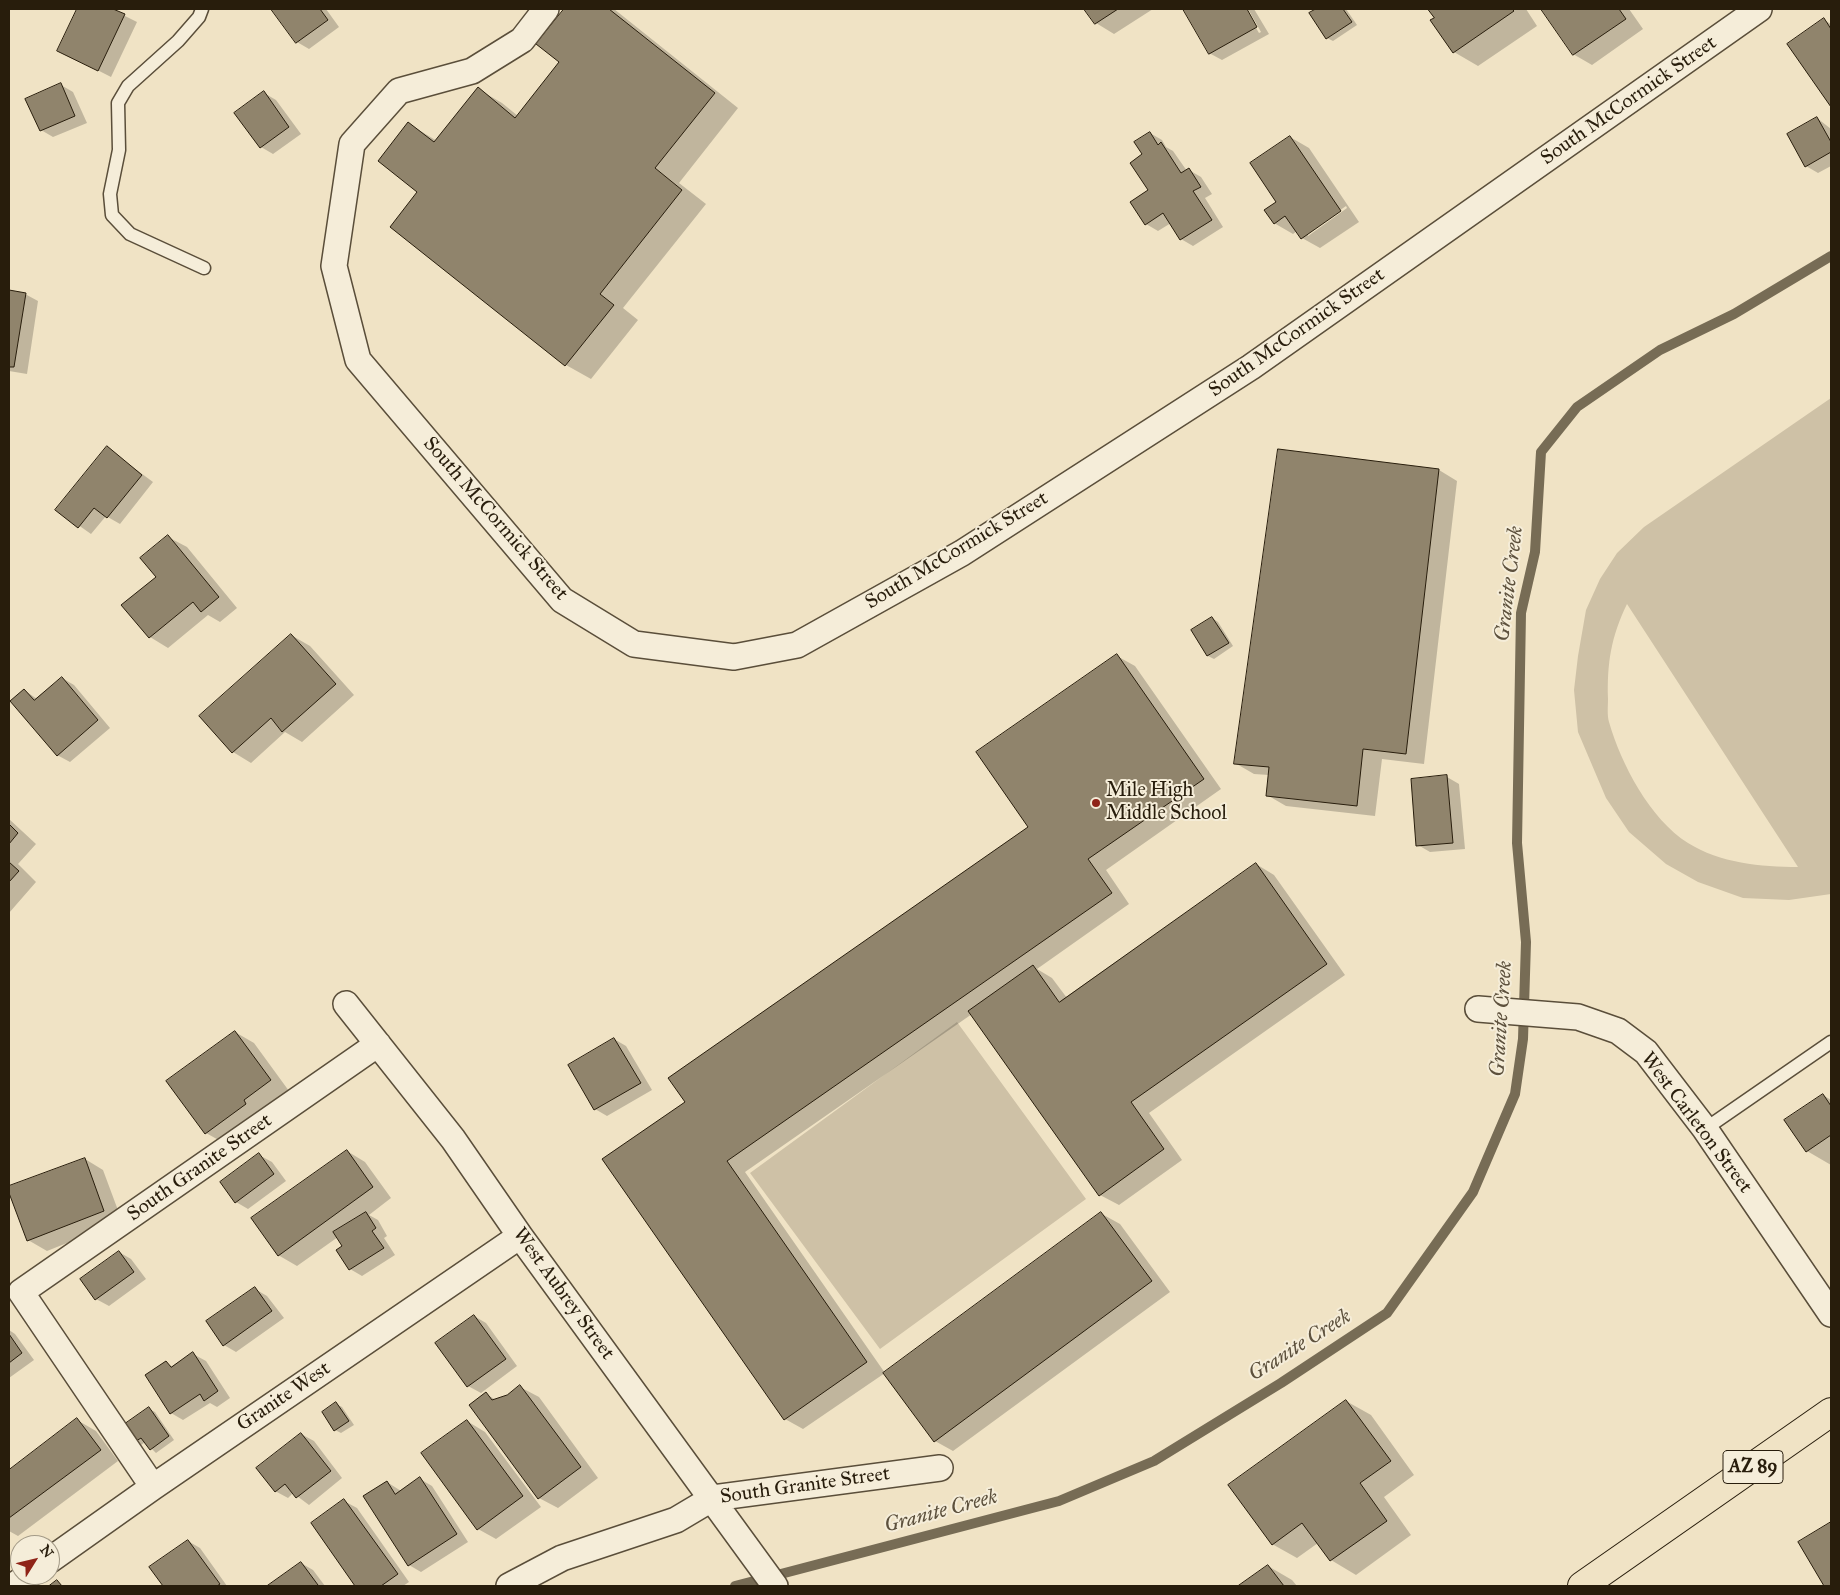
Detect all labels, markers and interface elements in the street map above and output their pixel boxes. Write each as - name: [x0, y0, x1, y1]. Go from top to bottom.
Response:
- street label: South McCormick Street: [1537, 31, 1721, 171]
- street label: South McCormick Street: [1205, 263, 1389, 403]
- street label: South McCormick Street: [417, 432, 573, 606]
- street label: South McCormick Street: [861, 487, 1053, 615]
- water label: Granite Creek: [1490, 525, 1530, 643]
- place label: Mile High Middle School: [1106, 779, 1227, 826]
- marker: Mile High Middle School: [1090, 797, 1102, 809]
- water label: Granite Creek: [1485, 960, 1519, 1078]
- street label: West Carleton Street: [1635, 1048, 1757, 1198]
- street label: South Granite Street: [123, 1109, 277, 1227]
- street label: West Aubrey Street: [507, 1223, 619, 1365]
- water label: Granite Creek: [1244, 1305, 1356, 1387]
- street label: Granite West: [233, 1357, 335, 1437]
- road number: AZ 89: [1723, 1450, 1783, 1484]
- street label: South Granite Street: [719, 1462, 891, 1510]
- water label: Granite Creek: [882, 1485, 1000, 1539]
- north arrow: [10, 1535, 60, 1585]
- text: N: [36, 1542, 57, 1561]

